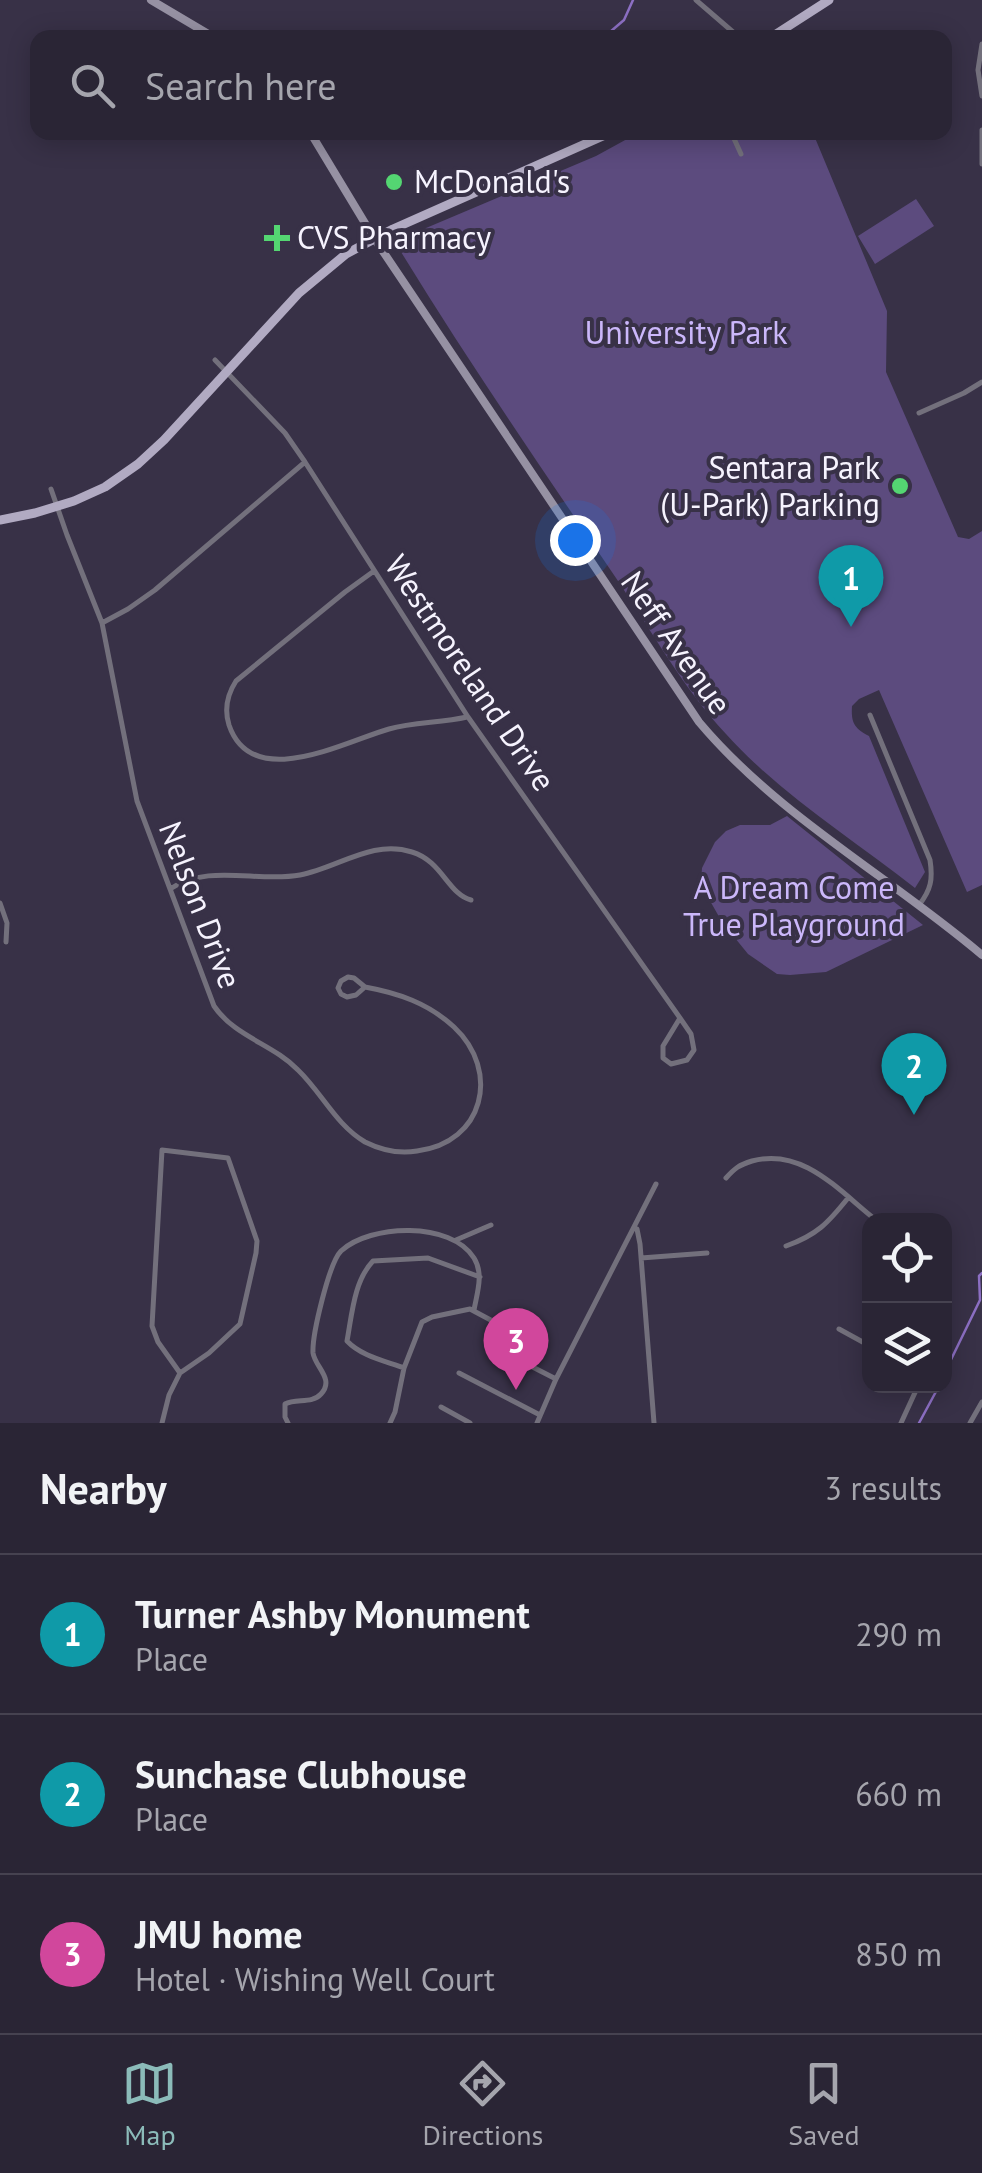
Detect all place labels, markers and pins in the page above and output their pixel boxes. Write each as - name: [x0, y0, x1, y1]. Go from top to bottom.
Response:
- place label: McDonald's: [414, 160, 570, 202]
- marker: McDonald's: [383, 171, 405, 193]
- place label: CVS Pharmacy: [297, 216, 491, 258]
- marker: CVS Pharmacy: [266, 227, 288, 249]
- place label: Sentara Park (U-Park) Parking: [660, 446, 881, 525]
- marker: Sentara Park (U-Park) Parking: [889, 475, 911, 497]
- pin: 1: [818, 544, 884, 627]
- pin: 2: [882, 1032, 946, 1115]
- pin: 3: [484, 1308, 548, 1390]

